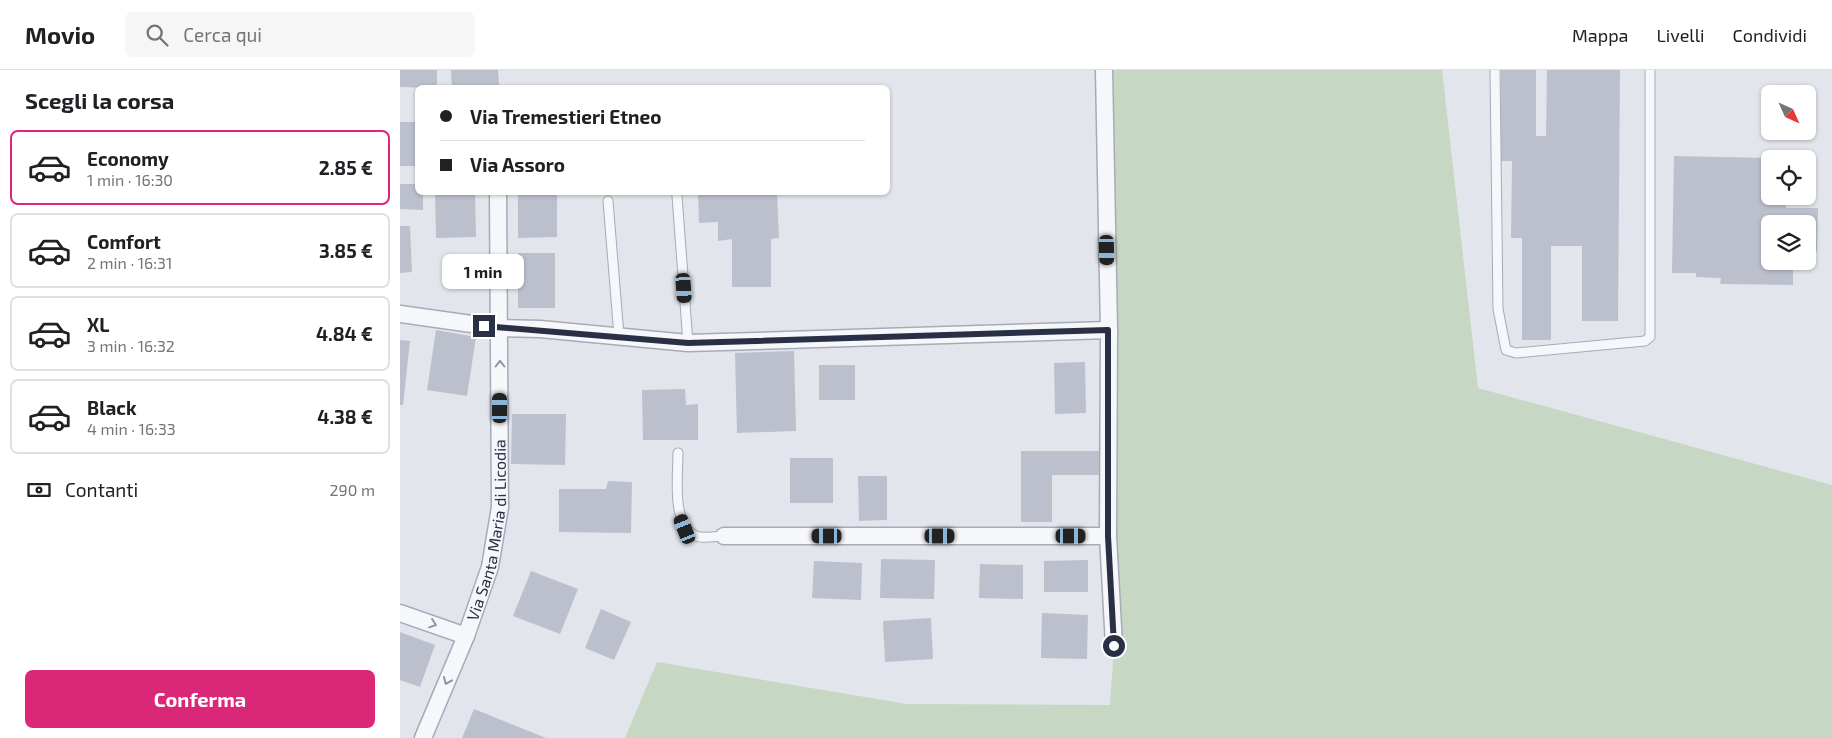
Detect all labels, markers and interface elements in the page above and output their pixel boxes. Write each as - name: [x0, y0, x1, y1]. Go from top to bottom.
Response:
- search box: [125, 12, 475, 57]
- text: Movio: [25, 20, 95, 49]
- icon: search: [143, 21, 171, 49]
- text: Cerca qui: [183, 23, 262, 46]
- text: Mappa: [1572, 24, 1629, 46]
- text: Livelli: [1657, 24, 1704, 46]
- text: Condividi: [1732, 24, 1807, 46]
- north arrow: [1761, 85, 1816, 140]
- map controls: [1761, 85, 1816, 270]
- text: Scegli la corsa: [25, 87, 174, 113]
- text: Via Tremestieri Etneo: [470, 105, 661, 128]
- icon: car: [27, 145, 72, 190]
- text: Economy: [87, 147, 169, 170]
- button: locate: [1761, 150, 1816, 205]
- text: Via Assoro: [470, 153, 565, 176]
- text: 2.85 €: [319, 156, 373, 179]
- text: 1 min · 16:30: [87, 170, 173, 189]
- button: layers: [1761, 215, 1816, 270]
- icon: car: [27, 228, 72, 273]
- text: Comfort: [87, 230, 161, 253]
- car: [1099, 235, 1114, 265]
- text: 3.85 €: [319, 239, 373, 262]
- text: 2 min · 16:31: [87, 253, 172, 272]
- callout: 1 min: [443, 254, 525, 288]
- text: 1 min: [464, 262, 502, 281]
- car: [675, 273, 692, 303]
- icon: car: [27, 311, 72, 356]
- text: XL: [87, 313, 109, 336]
- route end: [473, 315, 495, 337]
- text: 4.84 €: [316, 322, 373, 345]
- text: 3 min · 16:32: [87, 336, 175, 355]
- one-way arrow: [495, 360, 505, 368]
- car: [492, 393, 507, 423]
- icon: car: [27, 394, 72, 439]
- text: Black: [87, 396, 137, 419]
- text: 4.38 €: [317, 405, 373, 428]
- text: 4 min · 16:33: [87, 419, 176, 438]
- street label: Via Santa Maria di Licodia: [462, 439, 509, 623]
- icon: cash: [25, 476, 53, 504]
- text: Contanti: [65, 478, 138, 501]
- text: 290 m: [330, 480, 375, 499]
- car: [672, 512, 697, 546]
- car: [812, 529, 842, 544]
- car: [925, 529, 955, 544]
- car: [1056, 529, 1086, 544]
- one-way arrow: [428, 619, 437, 629]
- route start: [1103, 635, 1125, 657]
- button: Conferma: [25, 670, 375, 728]
- one-way arrow: [443, 676, 453, 684]

